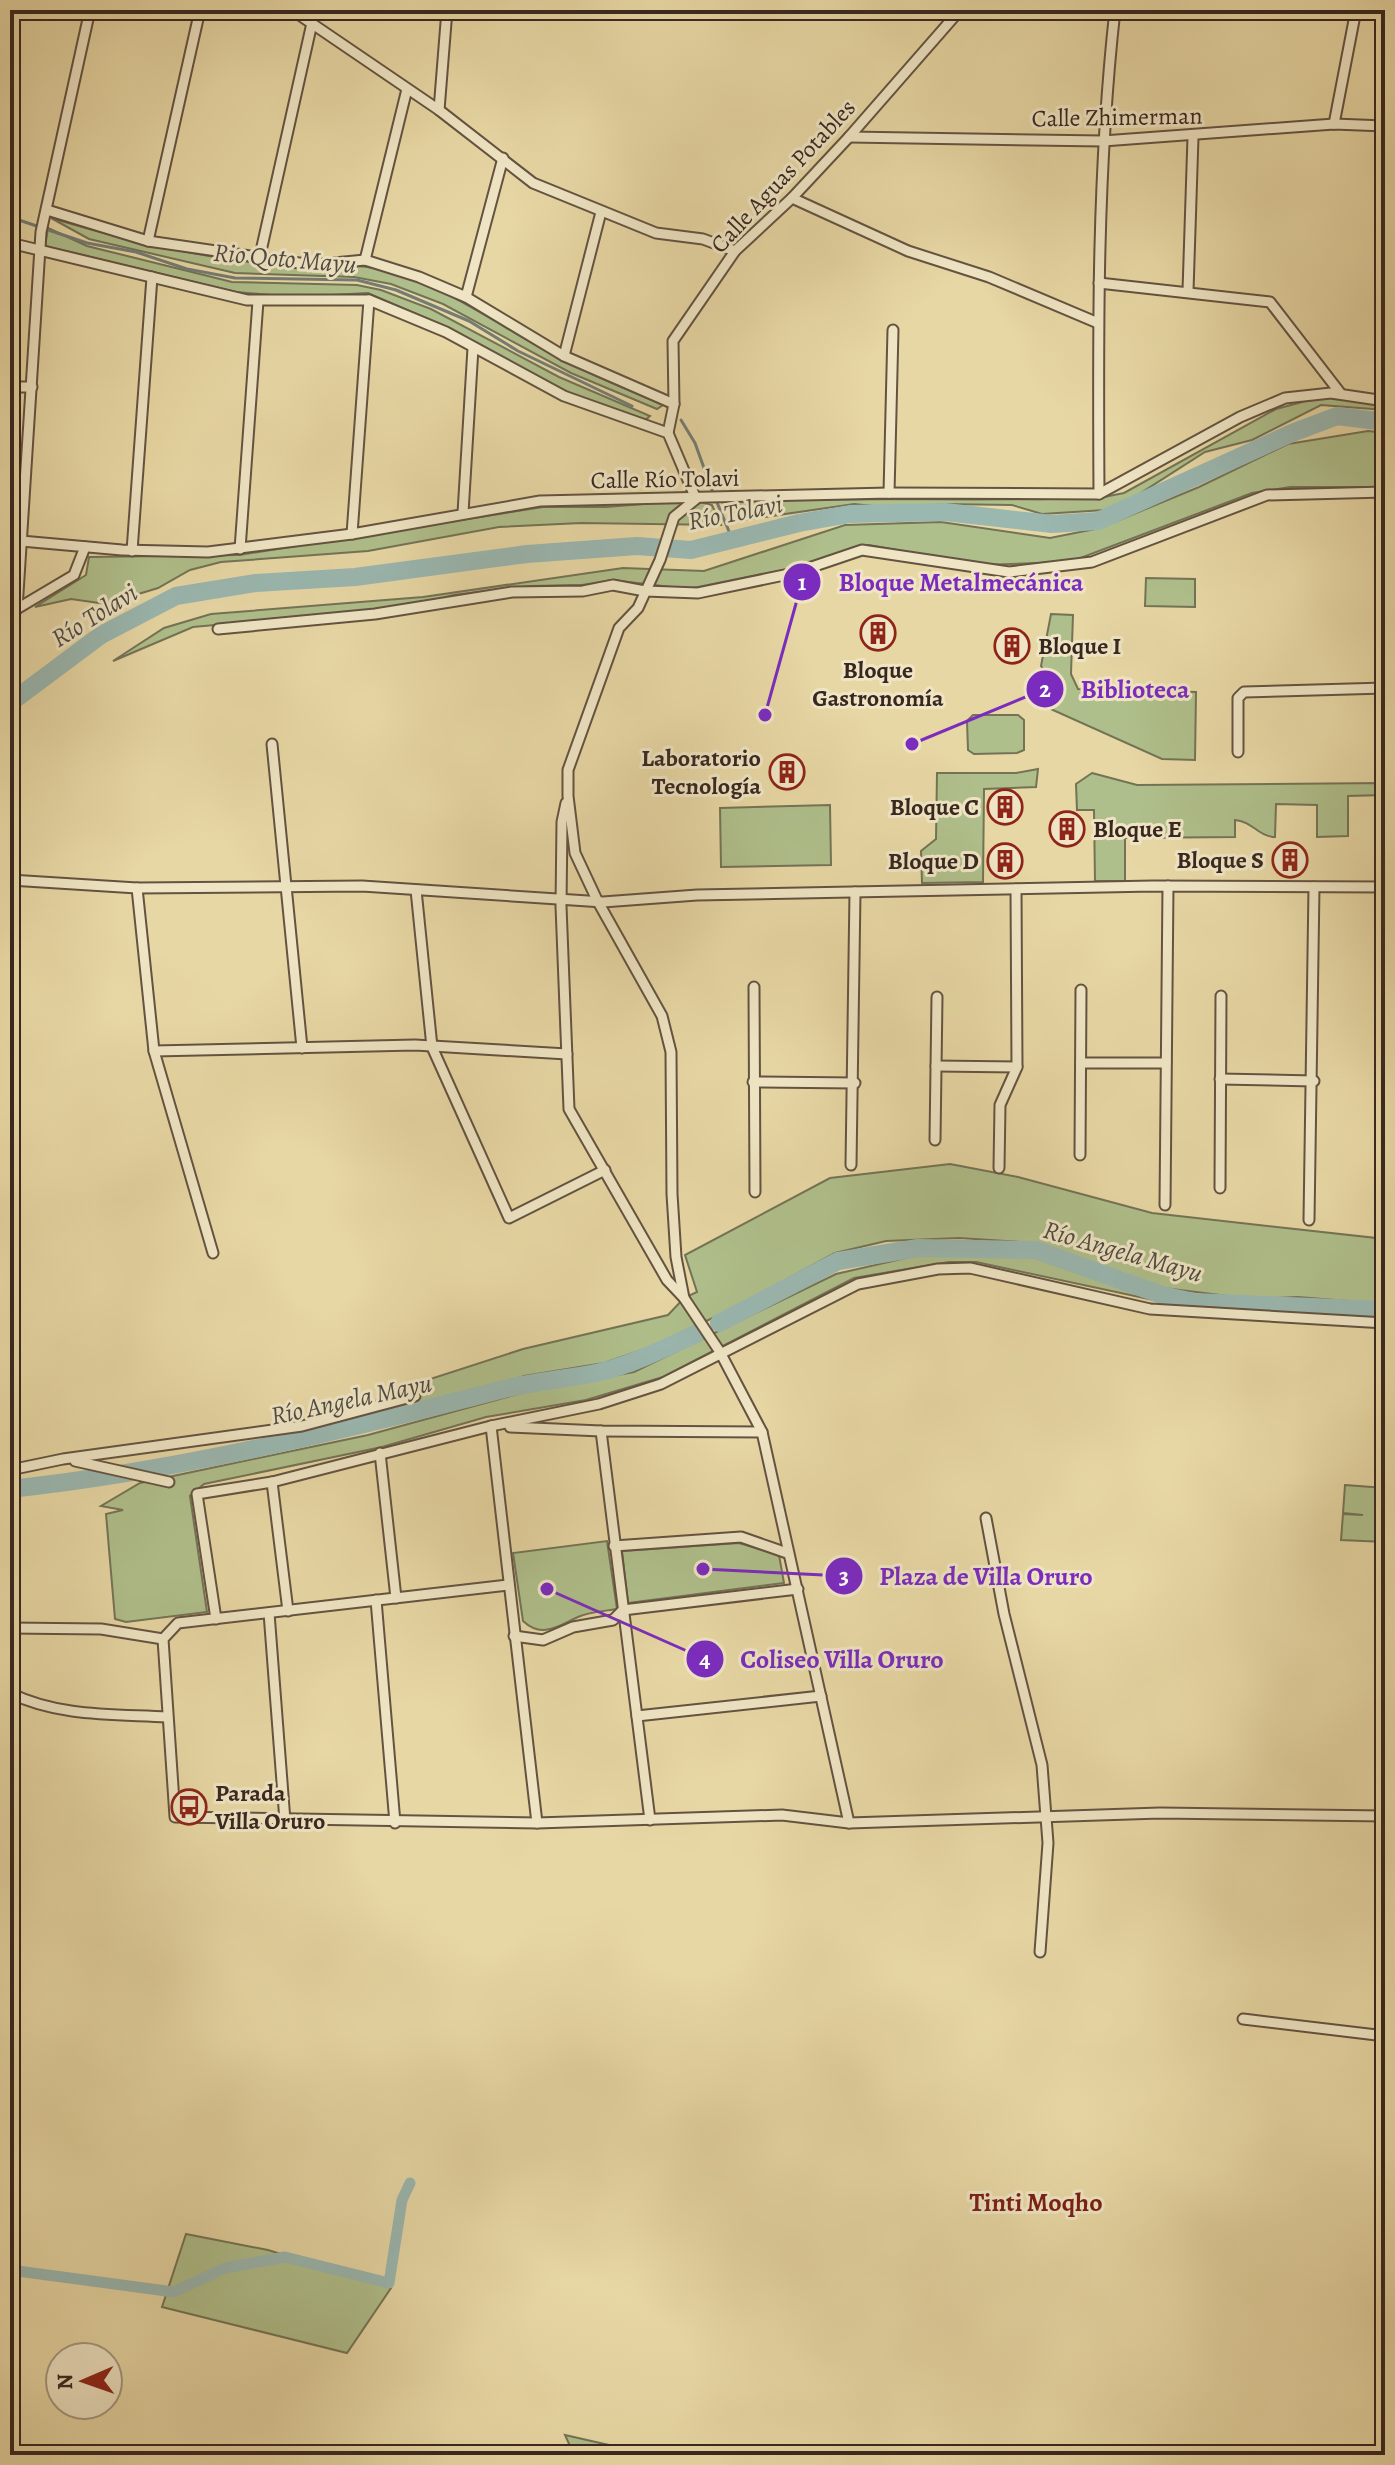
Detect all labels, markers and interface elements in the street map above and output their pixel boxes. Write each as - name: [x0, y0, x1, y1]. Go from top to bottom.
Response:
- street label: Calle Aguas Potables: [703, 92, 863, 260]
- street label: Calle Zhimerman: [1031, 100, 1203, 134]
- water label: Rio Qoto Mayu: [212, 235, 358, 282]
- street label: Calle Río Tolavi: [590, 462, 740, 496]
- water label: Río Tolavi: [685, 486, 786, 539]
- callout: Bloque Metalmecánica: [782, 557, 1099, 607]
- text: Bloque Metalmecánica: [838, 565, 1084, 600]
- text: 1: [798, 566, 807, 598]
- water label: Río Tolavi: [44, 575, 144, 656]
- building icon: Bloque Gastronomía: [859, 614, 897, 652]
- building icon: Bloque I: [993, 627, 1031, 665]
- place label: Bloque I: [1038, 630, 1121, 662]
- place label: Bloque Gastronomía: [812, 654, 944, 714]
- callout: Biblioteca: [1025, 664, 1206, 714]
- text: Biblioteca: [1080, 672, 1190, 707]
- text: 2: [1039, 673, 1051, 705]
- place label: Laboratorio Tecnología: [641, 742, 761, 802]
- building icon: Laboratorio Tecnología: [768, 753, 806, 791]
- building icon: Bloque C: [986, 788, 1024, 826]
- place label: Bloque C: [890, 791, 979, 823]
- building icon: Bloque E: [1048, 810, 1086, 848]
- place label: Bloque E: [1093, 813, 1182, 845]
- building icon: Bloque S: [1271, 841, 1309, 879]
- building icon: Bloque D: [986, 842, 1024, 880]
- place label: Bloque S: [1177, 844, 1264, 876]
- place label: Bloque D: [888, 845, 979, 877]
- water label: Río Angela Mayu: [1039, 1212, 1207, 1291]
- water label: Río Angela Mayu: [267, 1365, 435, 1434]
- callout: Plaza de Villa Oruro: [824, 1551, 1109, 1601]
- text: Plaza de Villa Oruro: [879, 1559, 1093, 1594]
- text: 3: [839, 1560, 849, 1592]
- callout: Coliseo Villa Oruro: [685, 1634, 960, 1684]
- text: Coliseo Villa Oruro: [740, 1642, 944, 1677]
- text: 4: [699, 1643, 711, 1675]
- place label: Parada Villa Oruro: [214, 1777, 325, 1837]
- bus stop icon: Parada Villa Oruro: [170, 1788, 208, 1826]
- district label: Tinti Moqho: [969, 2185, 1103, 2220]
- north arrow: [44, 2341, 124, 2421]
- text: N: [50, 2373, 80, 2390]

